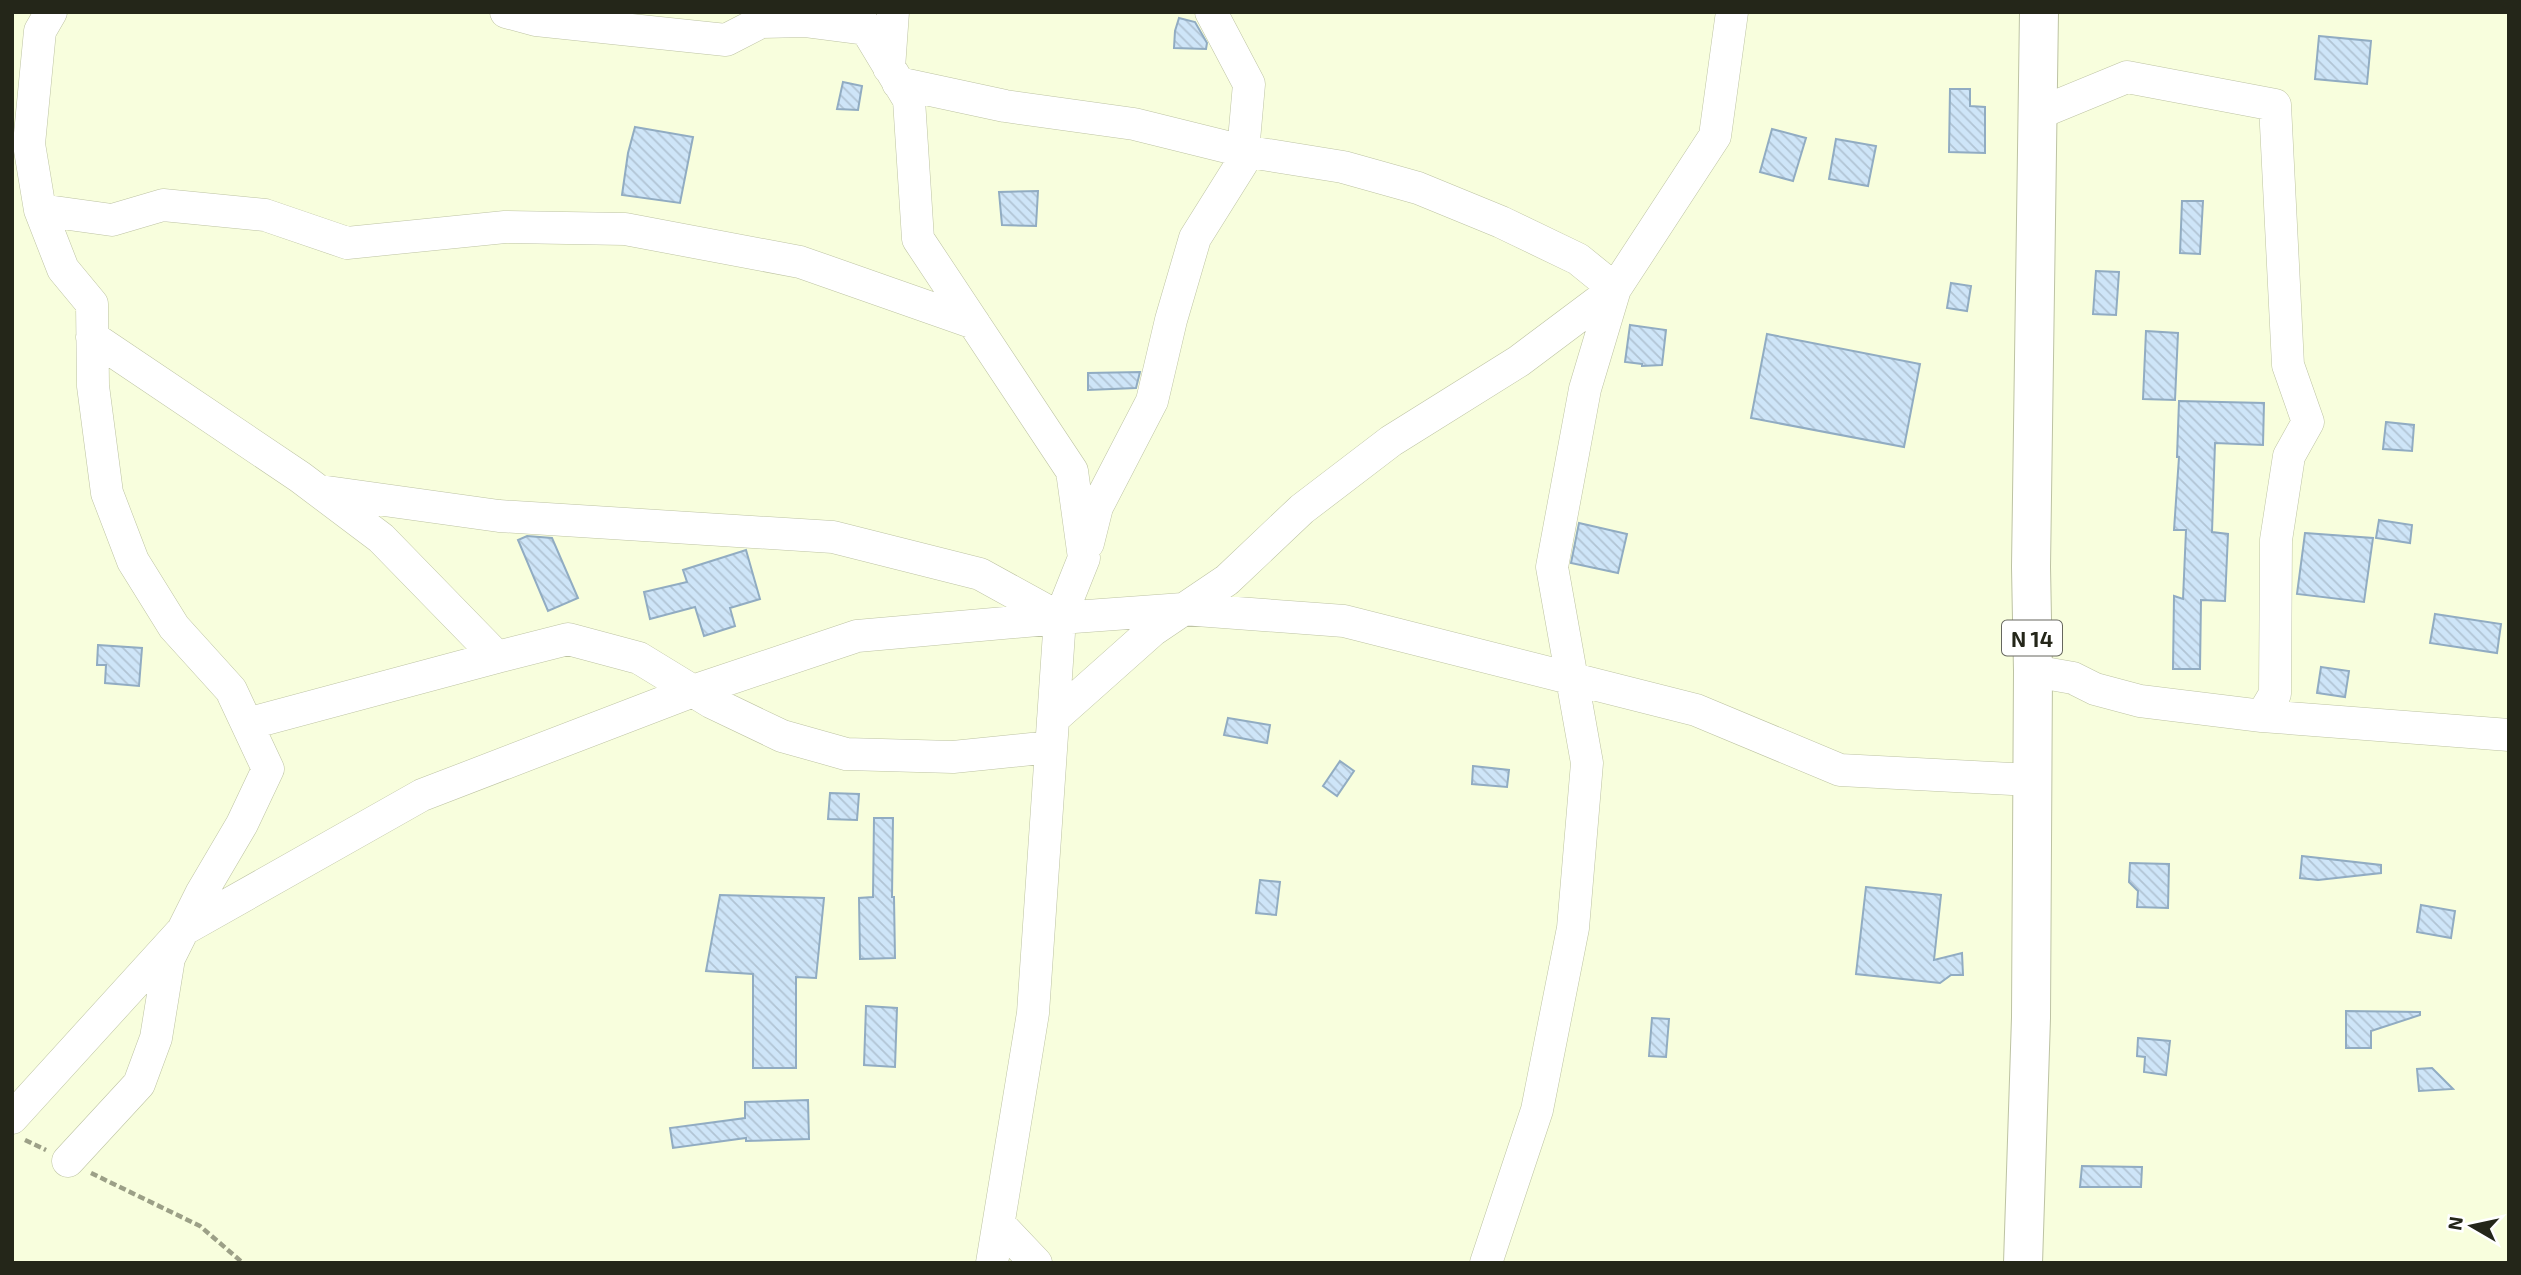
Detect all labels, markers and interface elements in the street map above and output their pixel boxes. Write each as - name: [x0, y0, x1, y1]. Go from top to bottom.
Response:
- road number: N 14: [2002, 620, 2062, 656]
- north arrow: [2437, 1191, 2507, 1261]
- text: N: [2442, 1215, 2467, 1232]

